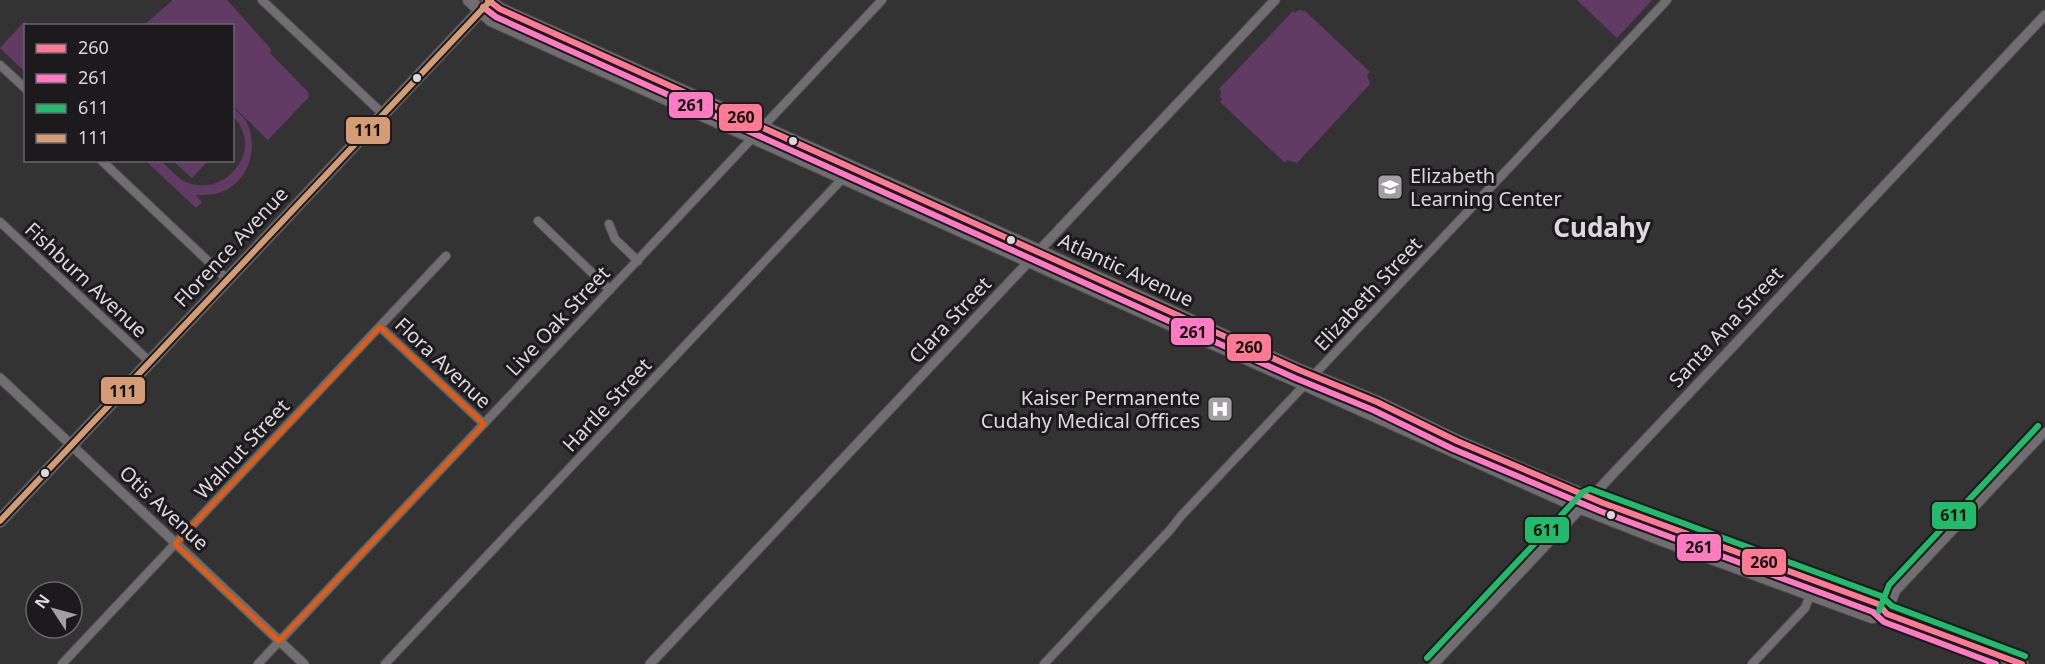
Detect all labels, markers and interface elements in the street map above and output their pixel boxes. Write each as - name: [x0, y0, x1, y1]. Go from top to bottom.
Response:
- legend: [24, 24, 234, 162]
- text: 260: [78, 35, 109, 59]
- text: 261: [78, 65, 109, 89]
- unlabelled marker: [411, 72, 423, 84]
- line badge: 261: [668, 91, 714, 119]
- text: 261: [677, 94, 705, 116]
- text: 611: [78, 95, 109, 119]
- line badge: 260: [718, 103, 763, 132]
- text: 260: [727, 106, 755, 128]
- line badge: 111: [345, 116, 391, 145]
- text: 111: [354, 119, 382, 141]
- text: 111: [78, 125, 109, 149]
- unlabelled marker: [787, 135, 799, 147]
- place label: Elizabeth Learning Center: [1410, 162, 1562, 212]
- school or university icon: Elizabeth Learning Center: [1375, 172, 1405, 202]
- street label: Florence Avenue: [168, 181, 294, 313]
- district label: Cudahy: [1553, 209, 1651, 245]
- street label: Fishburn Avenue: [19, 216, 153, 343]
- street label: Atlantic Avenue: [1054, 226, 1198, 313]
- street label: Elizabeth Street: [1308, 231, 1427, 356]
- unlabelled marker: [1005, 234, 1017, 246]
- street label: Live Oak Street: [500, 260, 616, 381]
- street label: Santa Ana Street: [1663, 261, 1789, 393]
- street label: Clara Street: [903, 271, 997, 369]
- street label: Flora Avenue: [389, 311, 497, 414]
- line badge: 261: [1170, 317, 1215, 346]
- text: 261: [1179, 321, 1207, 343]
- line badge: 260: [1226, 333, 1272, 362]
- text: 260: [1235, 336, 1263, 358]
- street label: Hartle Street: [556, 352, 657, 457]
- line badge: 111: [100, 376, 146, 405]
- text: 111: [109, 380, 137, 402]
- place label: Kaiser Permanente Cudahy Medical Offices: [981, 384, 1200, 434]
- street label: Walnut Street: [188, 393, 295, 505]
- hospital icon: Kaiser Permanente Cudahy Medical Offices: [1205, 394, 1235, 424]
- street label: Otis Avenue: [114, 459, 215, 556]
- unlabelled marker: [39, 467, 51, 479]
- line badge: 611: [1931, 501, 1977, 530]
- text: 611: [1940, 504, 1968, 526]
- unlabelled marker: [1605, 509, 1617, 521]
- line badge: 611: [1524, 516, 1570, 544]
- text: 611: [1533, 519, 1561, 541]
- line badge: 261: [1676, 533, 1722, 562]
- text: 261: [1685, 536, 1713, 558]
- line badge: 260: [1741, 548, 1787, 576]
- text: 260: [1750, 551, 1778, 573]
- north arrow: [24, 580, 84, 640]
- text: N: [29, 589, 55, 613]

